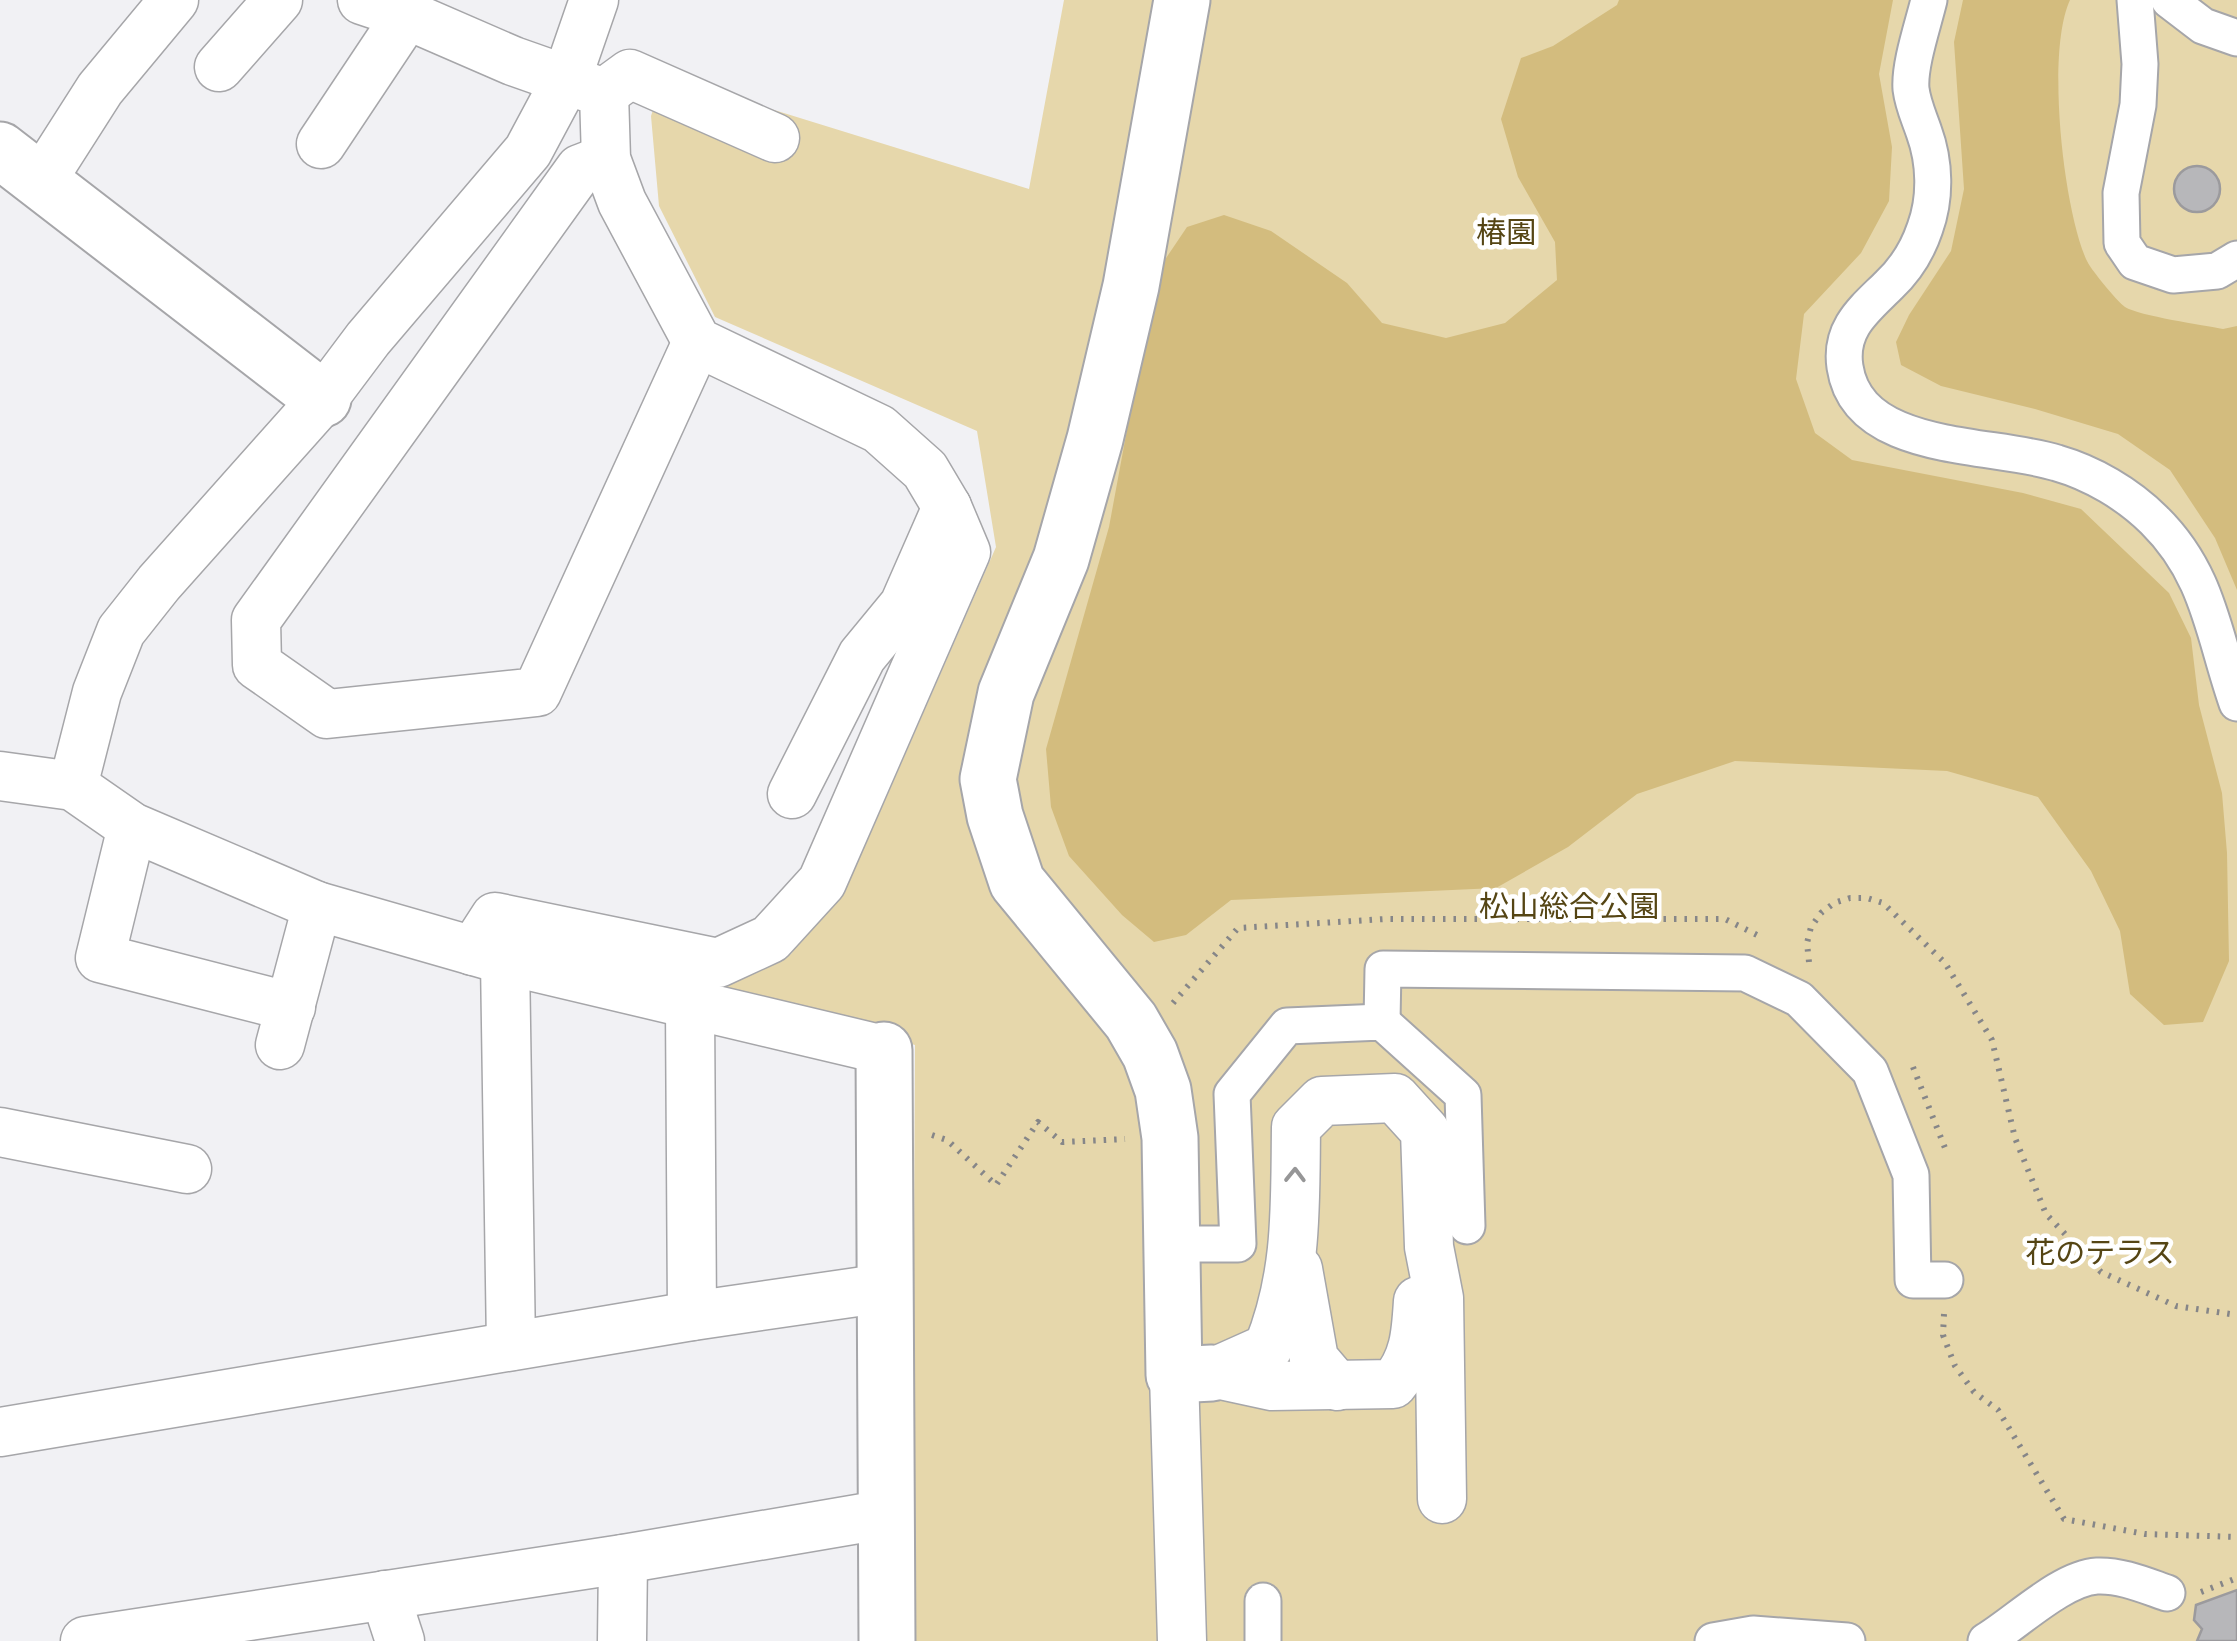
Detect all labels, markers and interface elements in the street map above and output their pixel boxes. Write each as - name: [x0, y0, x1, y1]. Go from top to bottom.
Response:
- park label: 椿園: [1476, 215, 1536, 251]
- park label: 松山総合公園: [1479, 889, 1659, 925]
- one-way arrow: [1284, 1167, 1306, 1182]
- park label: 花のテラス: [2025, 1235, 2175, 1271]

